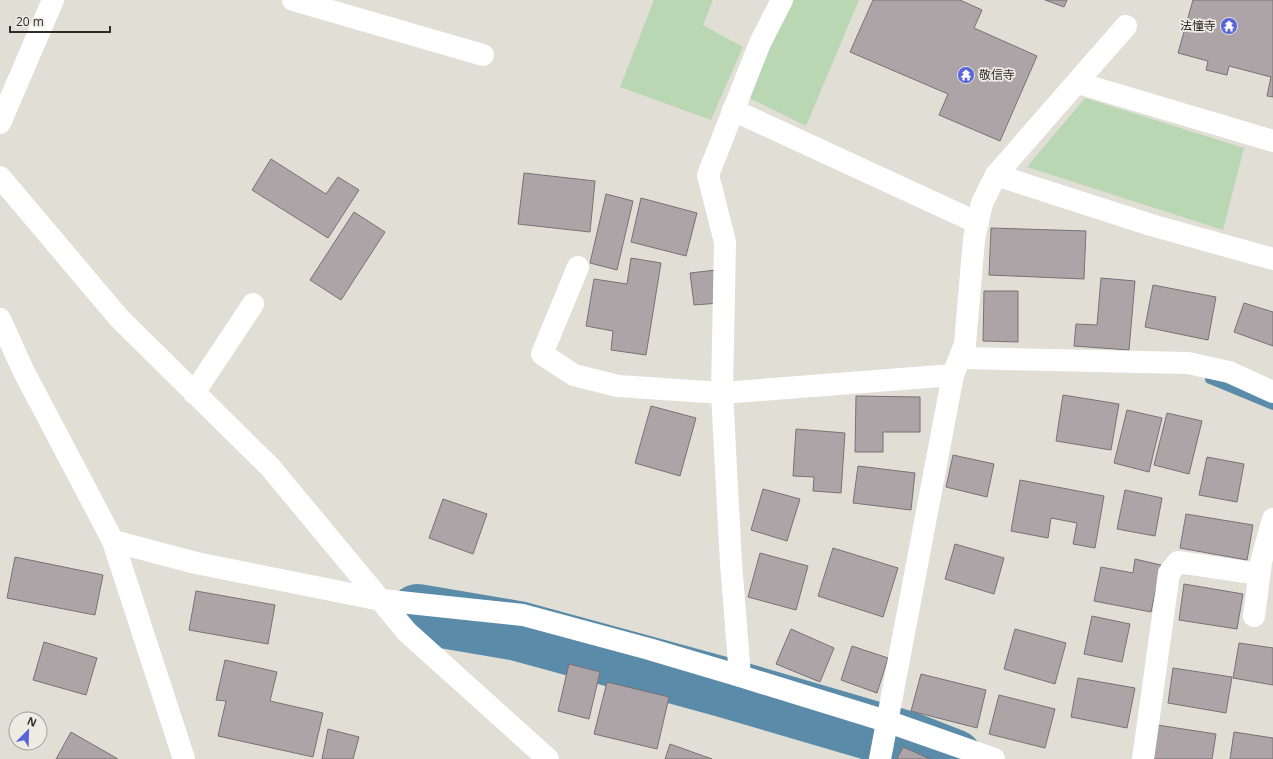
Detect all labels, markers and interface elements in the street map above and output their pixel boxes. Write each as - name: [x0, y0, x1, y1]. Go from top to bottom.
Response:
- scale bar: [10, 8, 110, 34]
- text: 20 m: [16, 13, 44, 30]
- temple icon: 法憧寺: [1219, 16, 1239, 36]
- place label: 法憧寺: [1180, 17, 1216, 34]
- temple icon: 敬信寺: [956, 65, 976, 85]
- place label: 敬信寺: [979, 66, 1015, 83]
- north arrow: [8, 711, 48, 751]
- text: N: [25, 713, 39, 730]

